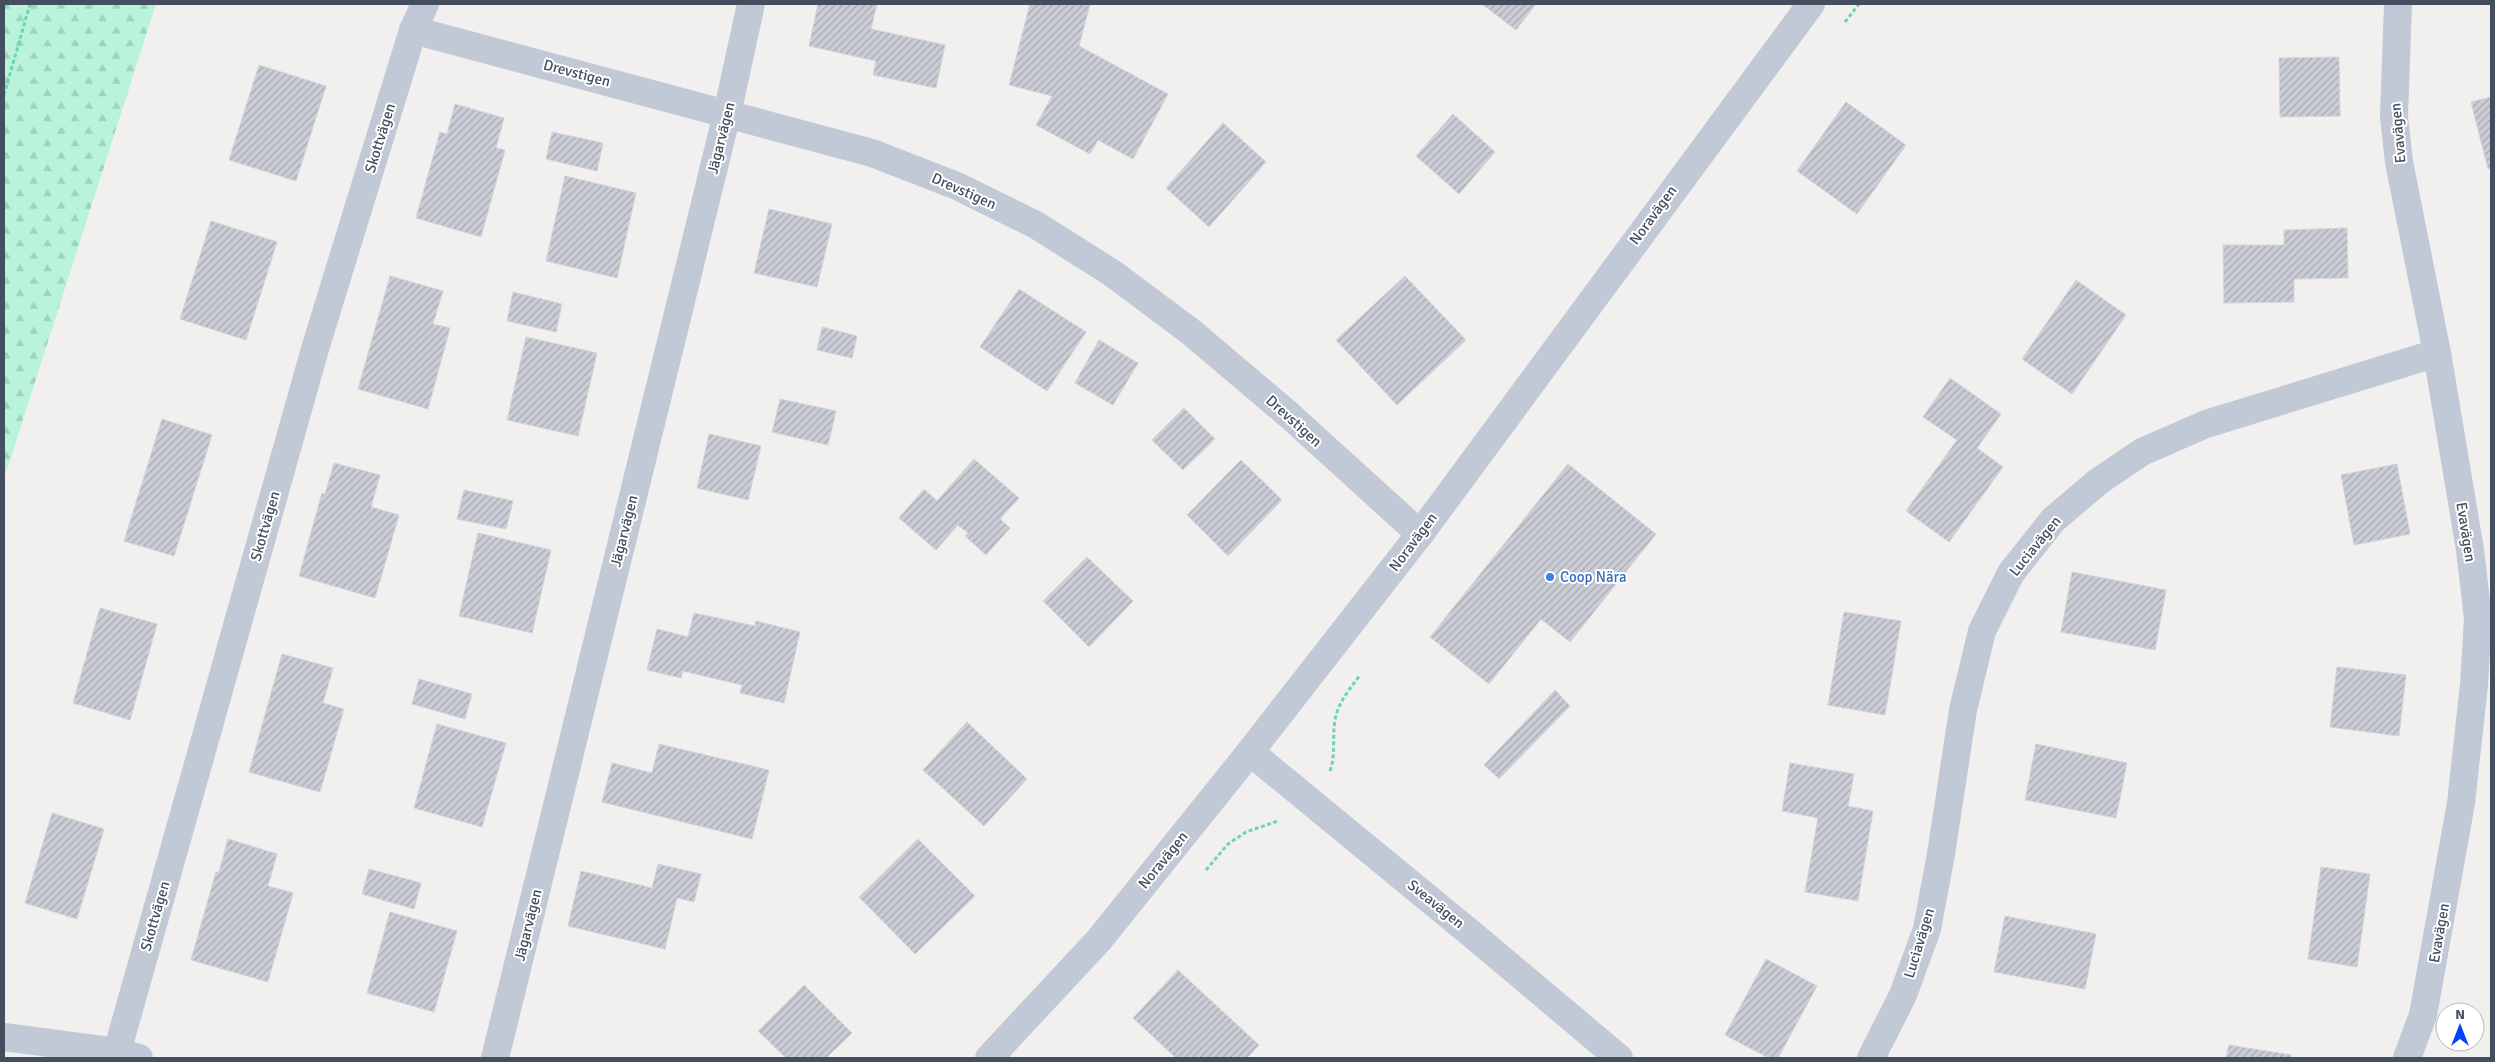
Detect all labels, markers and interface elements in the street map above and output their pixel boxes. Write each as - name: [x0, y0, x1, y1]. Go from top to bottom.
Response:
- street label: Drevstigen: [541, 55, 613, 91]
- street label: Jägarvägen: [703, 100, 739, 176]
- street label: Skottvägen: [361, 101, 399, 175]
- street label: Evavägen: [2386, 102, 2410, 164]
- street label: Drevstigen: [929, 169, 999, 213]
- street label: Noravägen: [1626, 182, 1680, 248]
- street label: Drevstigen: [1262, 391, 1326, 451]
- street label: Skottvägen: [246, 489, 284, 563]
- street label: Jägarvägen: [606, 493, 642, 569]
- street label: Evavägen: [2452, 501, 2480, 563]
- street label: Noravägen: [1385, 509, 1441, 575]
- street label: Luciavägen: [2005, 512, 2065, 580]
- place label: Coop Nära: [1560, 568, 1627, 586]
- marker: Coop Nära: [1544, 571, 1556, 583]
- street label: Noravägen: [1134, 828, 1192, 892]
- street label: Sveavägen: [1404, 876, 1468, 932]
- street label: Skottvägen: [136, 879, 174, 953]
- street label: Jägarvägen: [510, 887, 546, 963]
- street label: Evavägen: [2425, 902, 2453, 964]
- street label: Luciavägen: [1900, 906, 1938, 980]
- north arrow: [2435, 1002, 2485, 1052]
- text: N: [2455, 1006, 2465, 1023]

